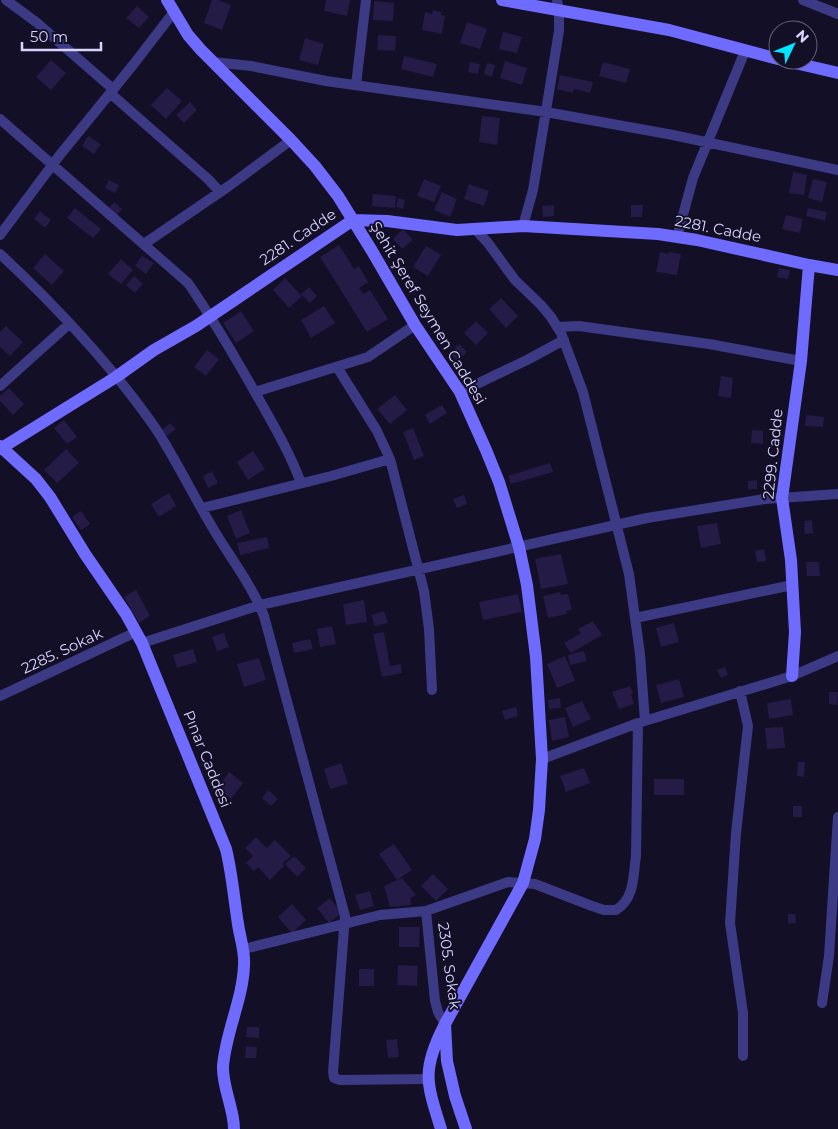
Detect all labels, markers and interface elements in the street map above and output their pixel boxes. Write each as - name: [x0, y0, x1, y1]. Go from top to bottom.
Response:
- scale bar: [22, 20, 101, 52]
- north arrow: [768, 20, 818, 70]
- text: N: [792, 26, 813, 46]
- text: 50 m: [30, 27, 68, 46]
- street label: 2281. Cadde: [256, 204, 339, 269]
- street label: 2281. Cadde: [673, 211, 763, 246]
- street label: Şehit Şeref Seymen Caddesi: [366, 218, 491, 408]
- street label: 2299. Cadde: [758, 408, 787, 500]
- street label: 2285. Sokak: [18, 623, 105, 678]
- street label: Pınar Caddesi: [179, 707, 236, 810]
- street label: 2305. Sokak: [434, 921, 465, 1011]

